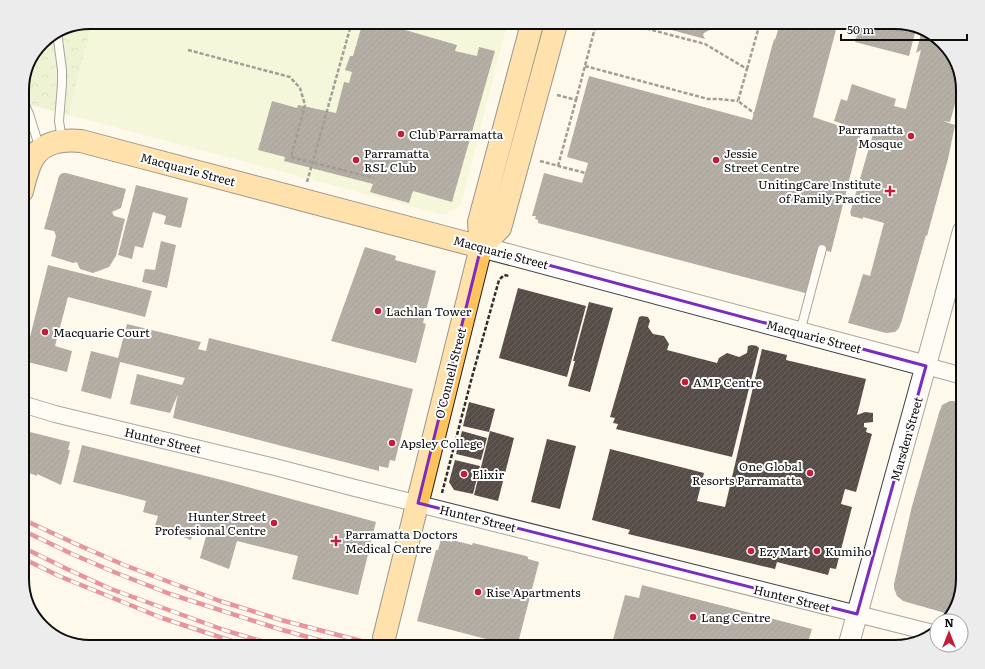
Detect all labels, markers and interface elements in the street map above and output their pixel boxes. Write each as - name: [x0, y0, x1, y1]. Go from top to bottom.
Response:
- scale bar: [841, 16, 967, 42]
- text: 50 m: [847, 20, 874, 38]
- place label: Parramatta Mosque: [838, 120, 904, 152]
- place label: Club Parramatta: [409, 125, 504, 143]
- marker: Club Parramatta: [396, 129, 406, 139]
- marker: Parramatta Mosque: [906, 131, 916, 141]
- place label: Parramatta RSL Club: [364, 144, 430, 176]
- place label: Jessie Street Centre: [724, 144, 799, 176]
- street label: Macquarie Street: [138, 148, 238, 190]
- marker: Parramatta RSL Club: [351, 155, 361, 165]
- marker: Jessie Street Centre: [711, 155, 721, 165]
- place label: UnitingCare Institute of Family Practice: [758, 175, 881, 207]
- marker: UnitingCare Institute of Family Practice: [884, 185, 896, 197]
- street label: Macquarie Street: [451, 231, 551, 273]
- place label: Lachlan Tower: [386, 302, 472, 320]
- marker: Lachlan Tower: [373, 306, 383, 316]
- street label: Macquarie Street: [764, 315, 864, 357]
- place label: Macquarie Court: [53, 323, 150, 341]
- street label: O'Connell Street: [430, 325, 470, 420]
- marker: Macquarie Court: [40, 327, 50, 337]
- place label: AMP Centre: [693, 373, 762, 391]
- marker: AMP Centre: [680, 377, 690, 387]
- street label: Marsden Street: [885, 394, 927, 483]
- street label: Hunter Street: [123, 422, 203, 458]
- place label: Apsley College: [400, 434, 483, 452]
- marker: Apsley College: [387, 438, 397, 448]
- place label: One Global Resorts Parramatta: [692, 457, 803, 489]
- place label: Elixir: [472, 465, 504, 483]
- marker: One Global Resorts Parramatta: [805, 468, 815, 478]
- marker: Elixir: [459, 469, 469, 479]
- street label: Hunter Street: [438, 500, 518, 536]
- place label: Hunter Street Professional Centre: [155, 507, 266, 539]
- marker: Hunter Street Professional Centre: [269, 518, 279, 528]
- place label: Parramatta Doctors Medical Centre: [345, 525, 458, 557]
- marker: Parramatta Doctors Medical Centre: [330, 535, 342, 547]
- place label: EzyMart: [759, 542, 808, 560]
- place label: Kumiho: [825, 542, 872, 560]
- marker: EzyMart: [746, 546, 756, 556]
- marker: Kumiho: [812, 546, 822, 556]
- street label: Hunter Street: [752, 580, 832, 616]
- place label: Rise Apartments: [486, 583, 581, 601]
- marker: Rise Apartments: [473, 587, 483, 597]
- place label: Lang Centre: [701, 608, 771, 626]
- marker: Lang Centre: [688, 612, 698, 622]
- north arrow: [929, 613, 969, 653]
- text: N: [944, 614, 954, 630]

